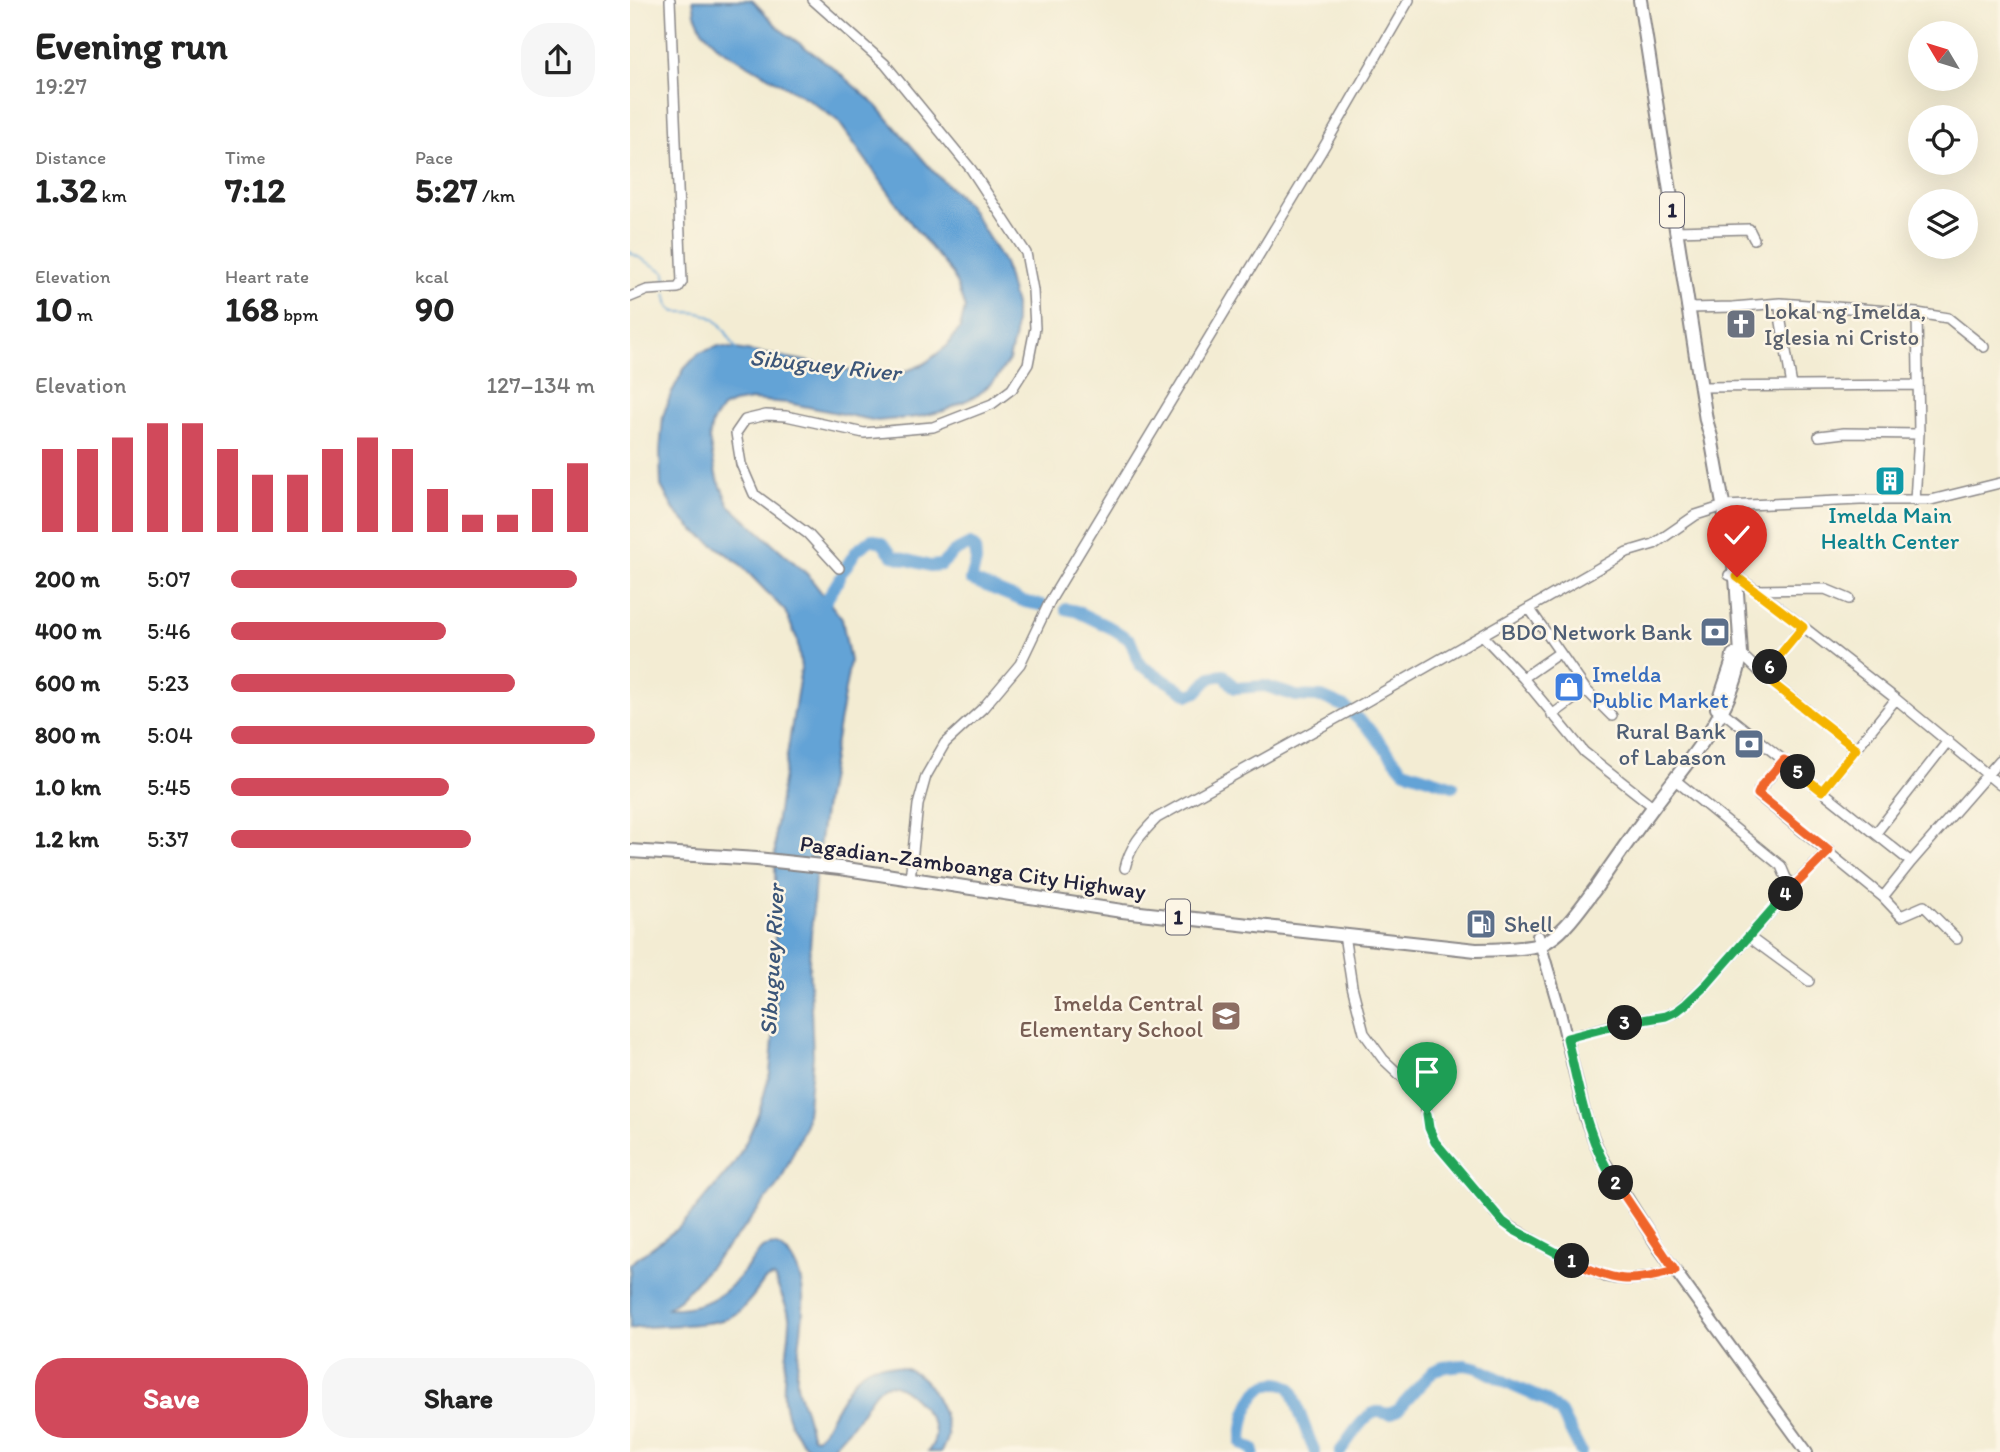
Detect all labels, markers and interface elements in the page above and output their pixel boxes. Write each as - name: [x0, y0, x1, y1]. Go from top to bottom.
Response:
- north arrow: [1908, 21, 1978, 91]
- map controls: [1908, 21, 1978, 259]
- text: Evening run: [35, 23, 228, 69]
- button: share: [521, 23, 595, 97]
- text: 19:27: [35, 72, 87, 100]
- button: locate: [1908, 105, 1978, 175]
- text: Distance: [35, 146, 106, 169]
- text: Time: [225, 146, 266, 169]
- text: Pace: [415, 146, 453, 169]
- text: 1.32: [35, 169, 97, 211]
- text: 7:12: [225, 169, 286, 211]
- text: 5:27: [415, 169, 478, 211]
- text: km: [97, 184, 127, 207]
- text: /km: [478, 184, 515, 207]
- button: layers: [1908, 189, 1978, 259]
- road number: 1: [1660, 192, 1684, 228]
- text: Elevation: [35, 265, 111, 288]
- text: Heart rate: [225, 265, 309, 288]
- text: kcal: [415, 265, 449, 288]
- text: 10: [35, 288, 73, 330]
- text: 168: [225, 288, 279, 330]
- text: 90: [415, 288, 455, 330]
- place label: Lokal ng Imelda, Iglesia ni Cristo: [1764, 297, 1926, 351]
- text: m: [73, 303, 93, 326]
- text: bpm: [279, 303, 318, 326]
- church icon: Lokal ng Imelda, Iglesia ni Cristo: [1724, 307, 1758, 341]
- water label: Sibuguey River: [748, 342, 905, 387]
- text: Elevation: [35, 371, 126, 399]
- text: 127–134 m: [486, 371, 595, 399]
- building icon: Imelda Main Health Center: [1873, 464, 1907, 498]
- place label: Imelda Main Health Center: [1821, 501, 1959, 555]
- pin: [1707, 505, 1767, 577]
- icon: check: [1718, 516, 1756, 554]
- text: 200 m: [35, 565, 100, 593]
- text: 5:07: [147, 565, 190, 593]
- bank icon: BDO Network Bank: [1698, 615, 1732, 649]
- text: 400 m: [35, 617, 102, 645]
- text: 5:46: [147, 617, 191, 645]
- place label: BDO Network Bank: [1501, 618, 1692, 646]
- pin: 6: [1752, 650, 1788, 684]
- text: 6: [1764, 655, 1775, 678]
- place label: Imelda Public Market: [1592, 660, 1729, 714]
- text: 600 m: [35, 669, 100, 697]
- text: 5:23: [147, 669, 189, 697]
- shop icon: Imelda Public Market: [1552, 670, 1586, 704]
- place label: Rural Bank of Labason: [1616, 717, 1726, 771]
- text: 800 m: [35, 721, 100, 749]
- text: 5:04: [147, 721, 193, 749]
- bank icon: Rural Bank of Labason: [1732, 727, 1766, 761]
- pin: 5: [1780, 754, 1816, 790]
- text: 5: [1793, 760, 1802, 783]
- text: 1.0 km: [35, 773, 101, 801]
- text: 5:45: [147, 773, 191, 801]
- text: 1.2 km: [35, 825, 99, 853]
- text: 5:37: [147, 825, 189, 853]
- street label: Pagadian-Zamboanga City Highway: [798, 829, 1148, 905]
- pin: 4: [1768, 876, 1804, 912]
- water label: Sibuguey River: [753, 881, 790, 1036]
- text: 4: [1780, 882, 1791, 905]
- road number: 1: [1166, 900, 1190, 934]
- fuel station icon: Shell: [1464, 907, 1498, 941]
- place label: Shell: [1504, 910, 1554, 938]
- place label: Imelda Central Elementary School: [1020, 989, 1203, 1043]
- school or university icon: Imelda Central Elementary School: [1209, 999, 1243, 1033]
- pin: 3: [1608, 1006, 1642, 1040]
- text: 3: [1619, 1011, 1630, 1034]
- pin: [1397, 1042, 1457, 1114]
- icon: arrive: [1408, 1053, 1446, 1091]
- pin: 2: [1598, 1166, 1634, 1200]
- text: 2: [1611, 1171, 1621, 1194]
- pin: 1: [1555, 1244, 1590, 1278]
- text: 1: [1567, 1249, 1576, 1272]
- button: Save: [35, 1358, 308, 1438]
- button: Share: [322, 1358, 595, 1438]

